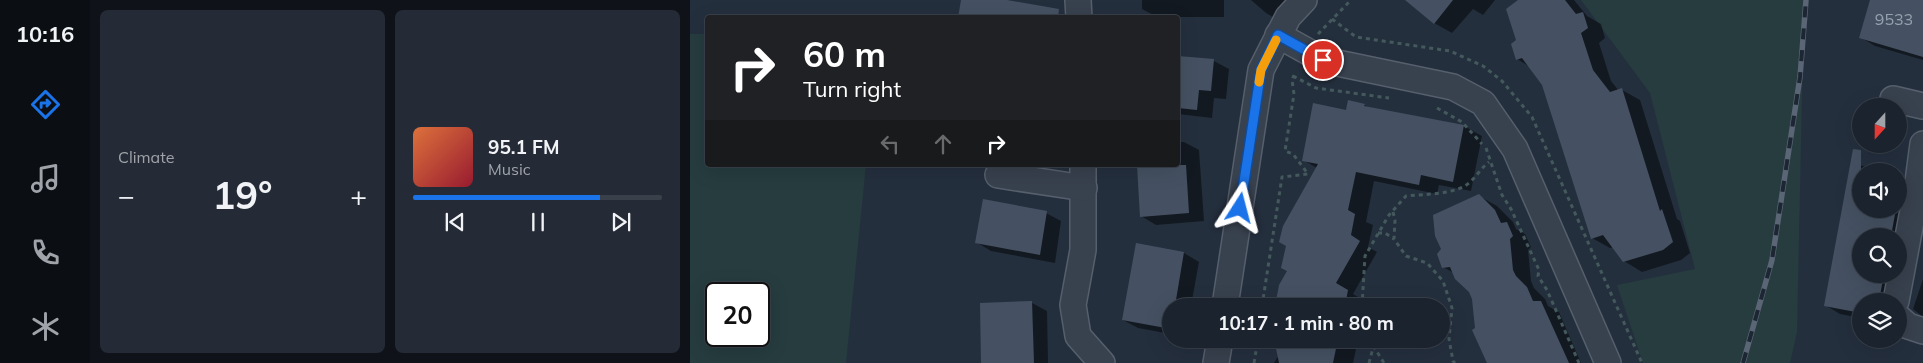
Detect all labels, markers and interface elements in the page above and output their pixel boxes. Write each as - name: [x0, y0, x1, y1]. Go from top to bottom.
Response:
- house number: 9533: [1875, 9, 1913, 29]
- text: 10:16: [16, 20, 74, 48]
- text: 60 m: [803, 32, 886, 76]
- icon: right: [720, 35, 785, 100]
- pin: [1302, 39, 1344, 81]
- icon: arrive: [1309, 46, 1337, 74]
- text: Turn right: [803, 75, 901, 103]
- icon: directions: [28, 87, 63, 122]
- north arrow: [1852, 98, 1908, 152]
- map controls: [1852, 98, 1907, 348]
- icon: left: [876, 130, 904, 158]
- icon: ahead: [929, 130, 957, 158]
- icon: right: [982, 130, 1010, 158]
- text: 95.1 FM: [488, 135, 560, 159]
- text: Climate: [118, 147, 174, 167]
- text: Music: [488, 159, 531, 179]
- icon: music: [28, 161, 63, 196]
- button: sound: [1852, 163, 1907, 218]
- text: 19°: [212, 171, 273, 219]
- text: −: [118, 178, 135, 213]
- text: +: [350, 178, 367, 213]
- position arrow: [1213, 181, 1265, 233]
- icon: previous: [441, 208, 469, 236]
- icon: pause: [524, 208, 552, 236]
- icon: next: [607, 208, 635, 236]
- button: search: [1852, 228, 1907, 283]
- icon: phone: [28, 235, 63, 270]
- speed limit sign: 20: [705, 282, 770, 347]
- button: layers: [1852, 293, 1907, 348]
- icon: climate: [28, 309, 63, 344]
- text: 10:17 · 1 min · 80 m: [1218, 311, 1394, 335]

